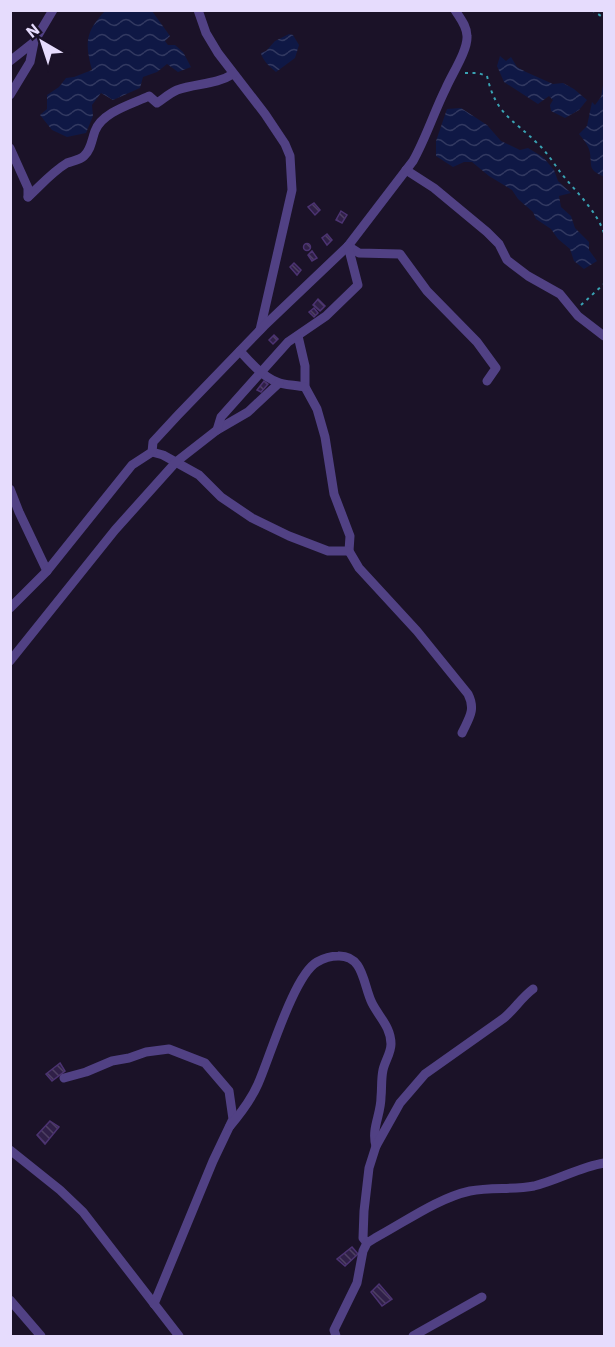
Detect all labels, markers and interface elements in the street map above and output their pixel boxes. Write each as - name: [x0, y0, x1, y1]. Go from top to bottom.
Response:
- north arrow: [12, 12, 72, 72]
- text: N: [22, 19, 43, 42]

